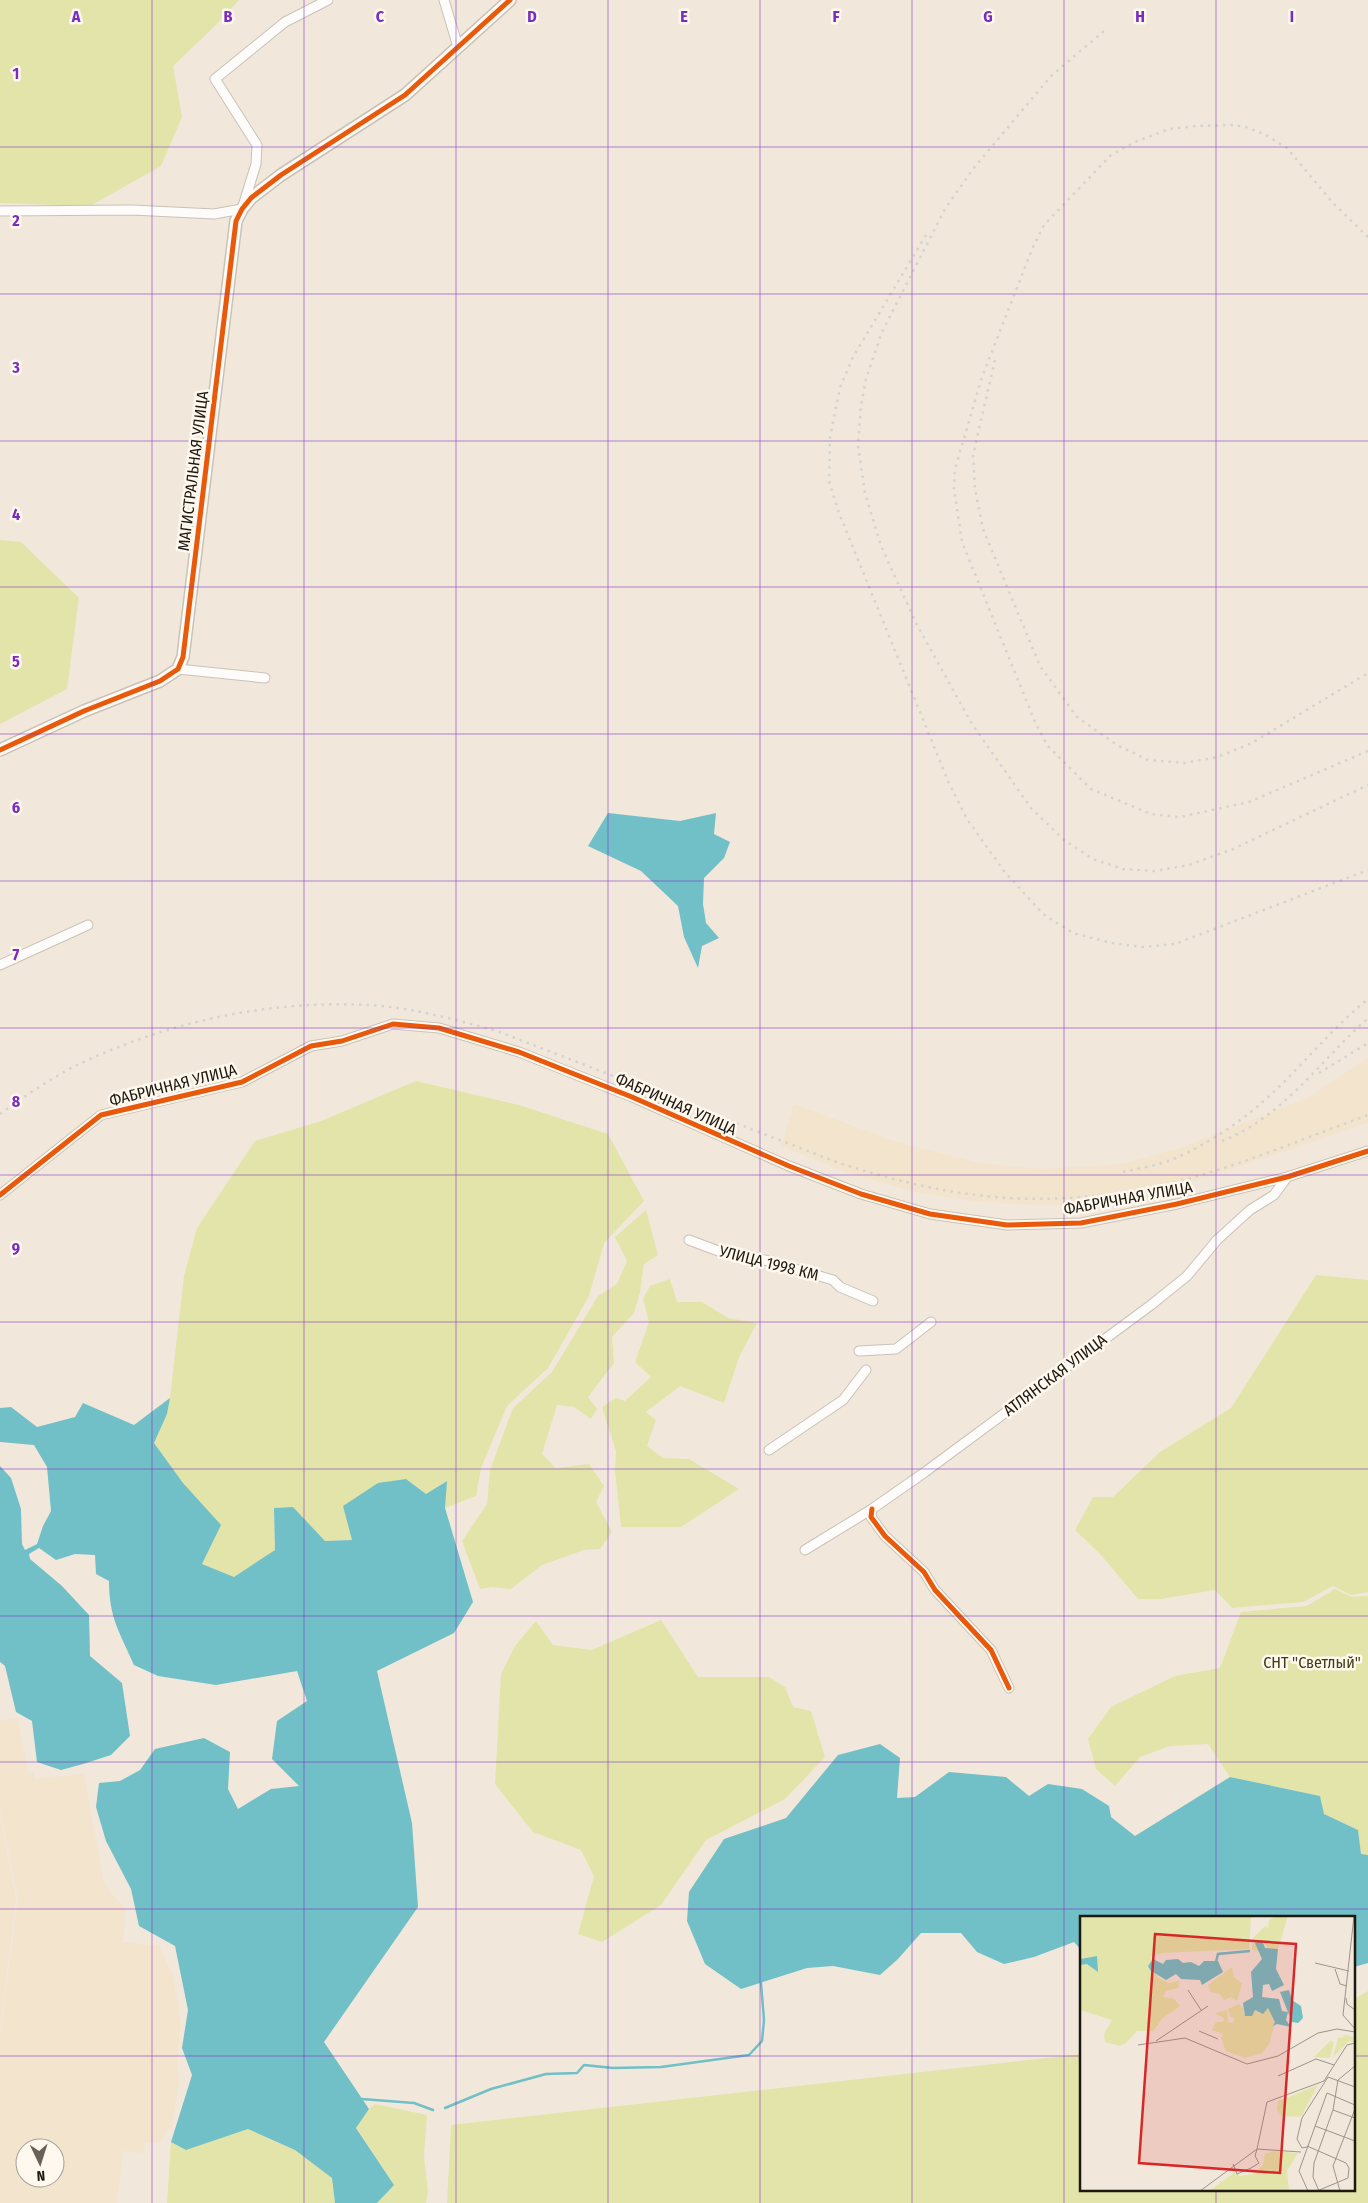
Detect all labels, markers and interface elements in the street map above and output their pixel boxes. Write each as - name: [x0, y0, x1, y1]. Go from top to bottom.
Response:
- text: A: [71, 7, 81, 26]
- text: B: [224, 7, 233, 26]
- text: C: [376, 7, 385, 26]
- text: D: [527, 7, 537, 26]
- text: E: [680, 7, 688, 26]
- text: F: [832, 7, 840, 26]
- text: G: [983, 7, 993, 26]
- text: H: [1135, 7, 1145, 26]
- text: I: [1290, 7, 1294, 26]
- text: 1: [13, 64, 19, 83]
- text: 2: [11, 211, 20, 230]
- text: 3: [11, 358, 20, 377]
- street label: МАГИСТРАЛЬНАЯ УЛИЦА: [174, 389, 212, 552]
- text: 4: [12, 505, 20, 524]
- text: 5: [12, 652, 20, 671]
- text: 6: [12, 798, 20, 817]
- text: 7: [13, 945, 20, 964]
- street label: ФАБРИЧНАЯ УЛИЦА: [107, 1060, 239, 1110]
- street label: ФАБРИЧНАЯ УЛИЦА: [612, 1069, 740, 1139]
- text: 8: [12, 1092, 21, 1111]
- street label: ФАБРИЧНАЯ УЛИЦА: [1062, 1177, 1195, 1219]
- text: 9: [12, 1239, 20, 1258]
- street label: УЛИЦА 1998 КМ: [716, 1241, 821, 1285]
- street label: АТЛЯНСКАЯ УЛИЦА: [1000, 1330, 1111, 1420]
- park label: СНТ "Светлый": [1263, 1653, 1361, 1672]
- inset map: [1080, 1916, 1356, 2190]
- north arrow: [15, 2138, 65, 2188]
- text: N: [36, 2167, 46, 2184]

